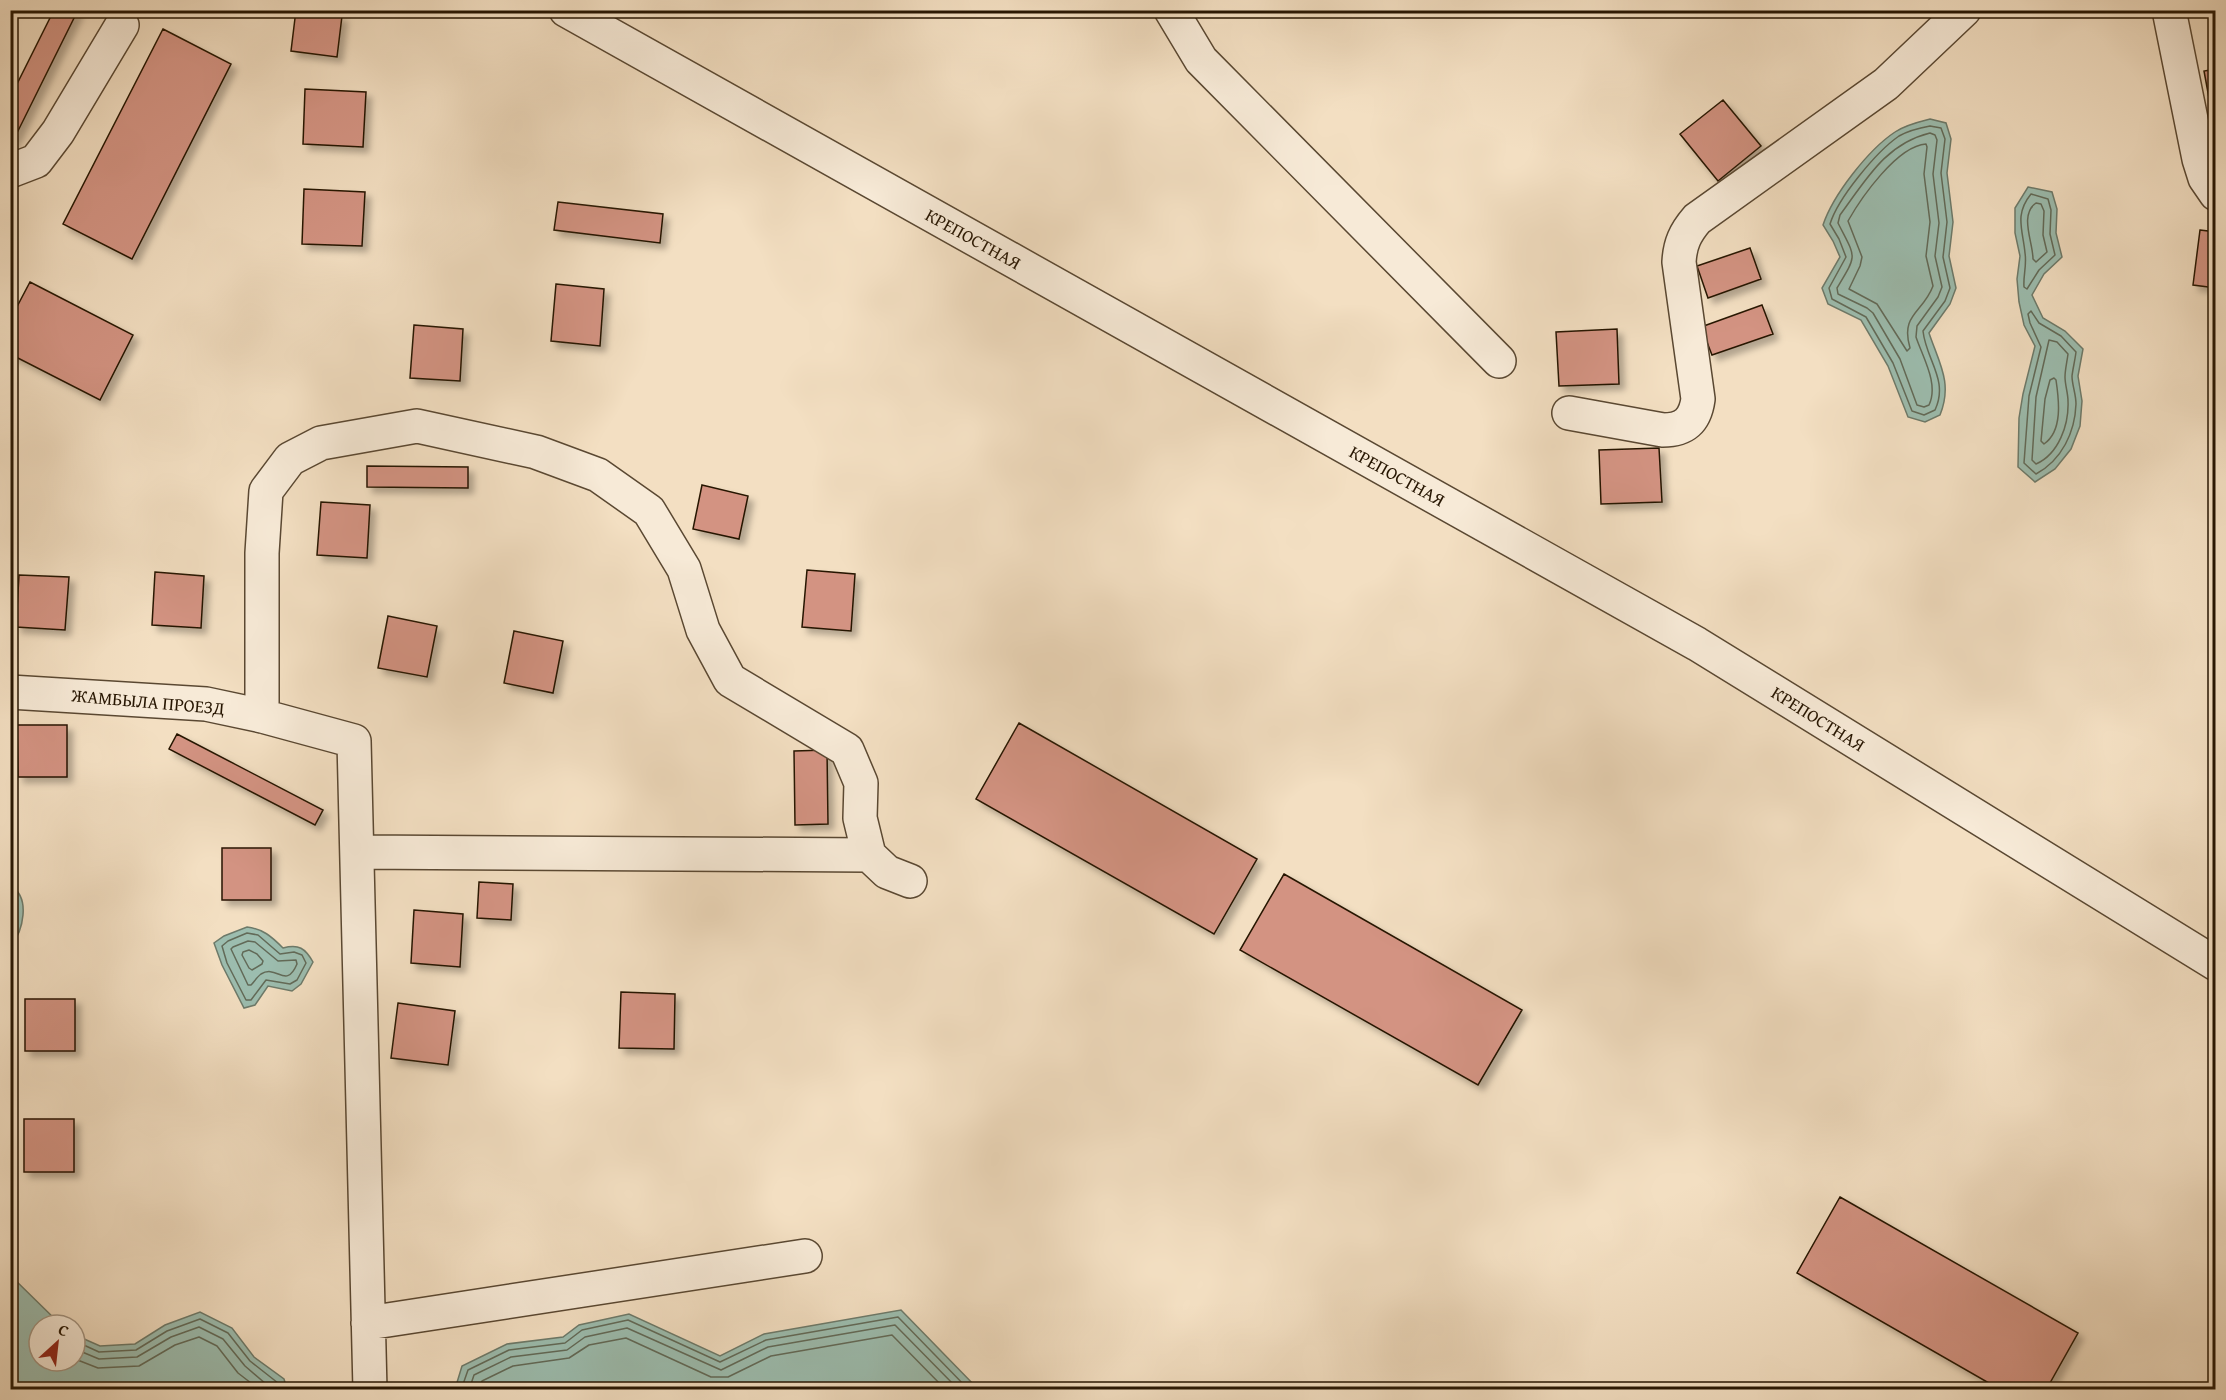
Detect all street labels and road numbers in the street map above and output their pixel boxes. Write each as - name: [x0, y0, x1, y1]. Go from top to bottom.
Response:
- street label: КРЕПОСТНАЯ: [920, 201, 1026, 276]
- street label: КРЕПОСТНАЯ: [1344, 438, 1450, 513]
- street label: КРЕПОСТНАЯ: [1766, 679, 1871, 758]
- street label: ЖАМБЫЛА ПРОЕЗД: [69, 681, 226, 722]

